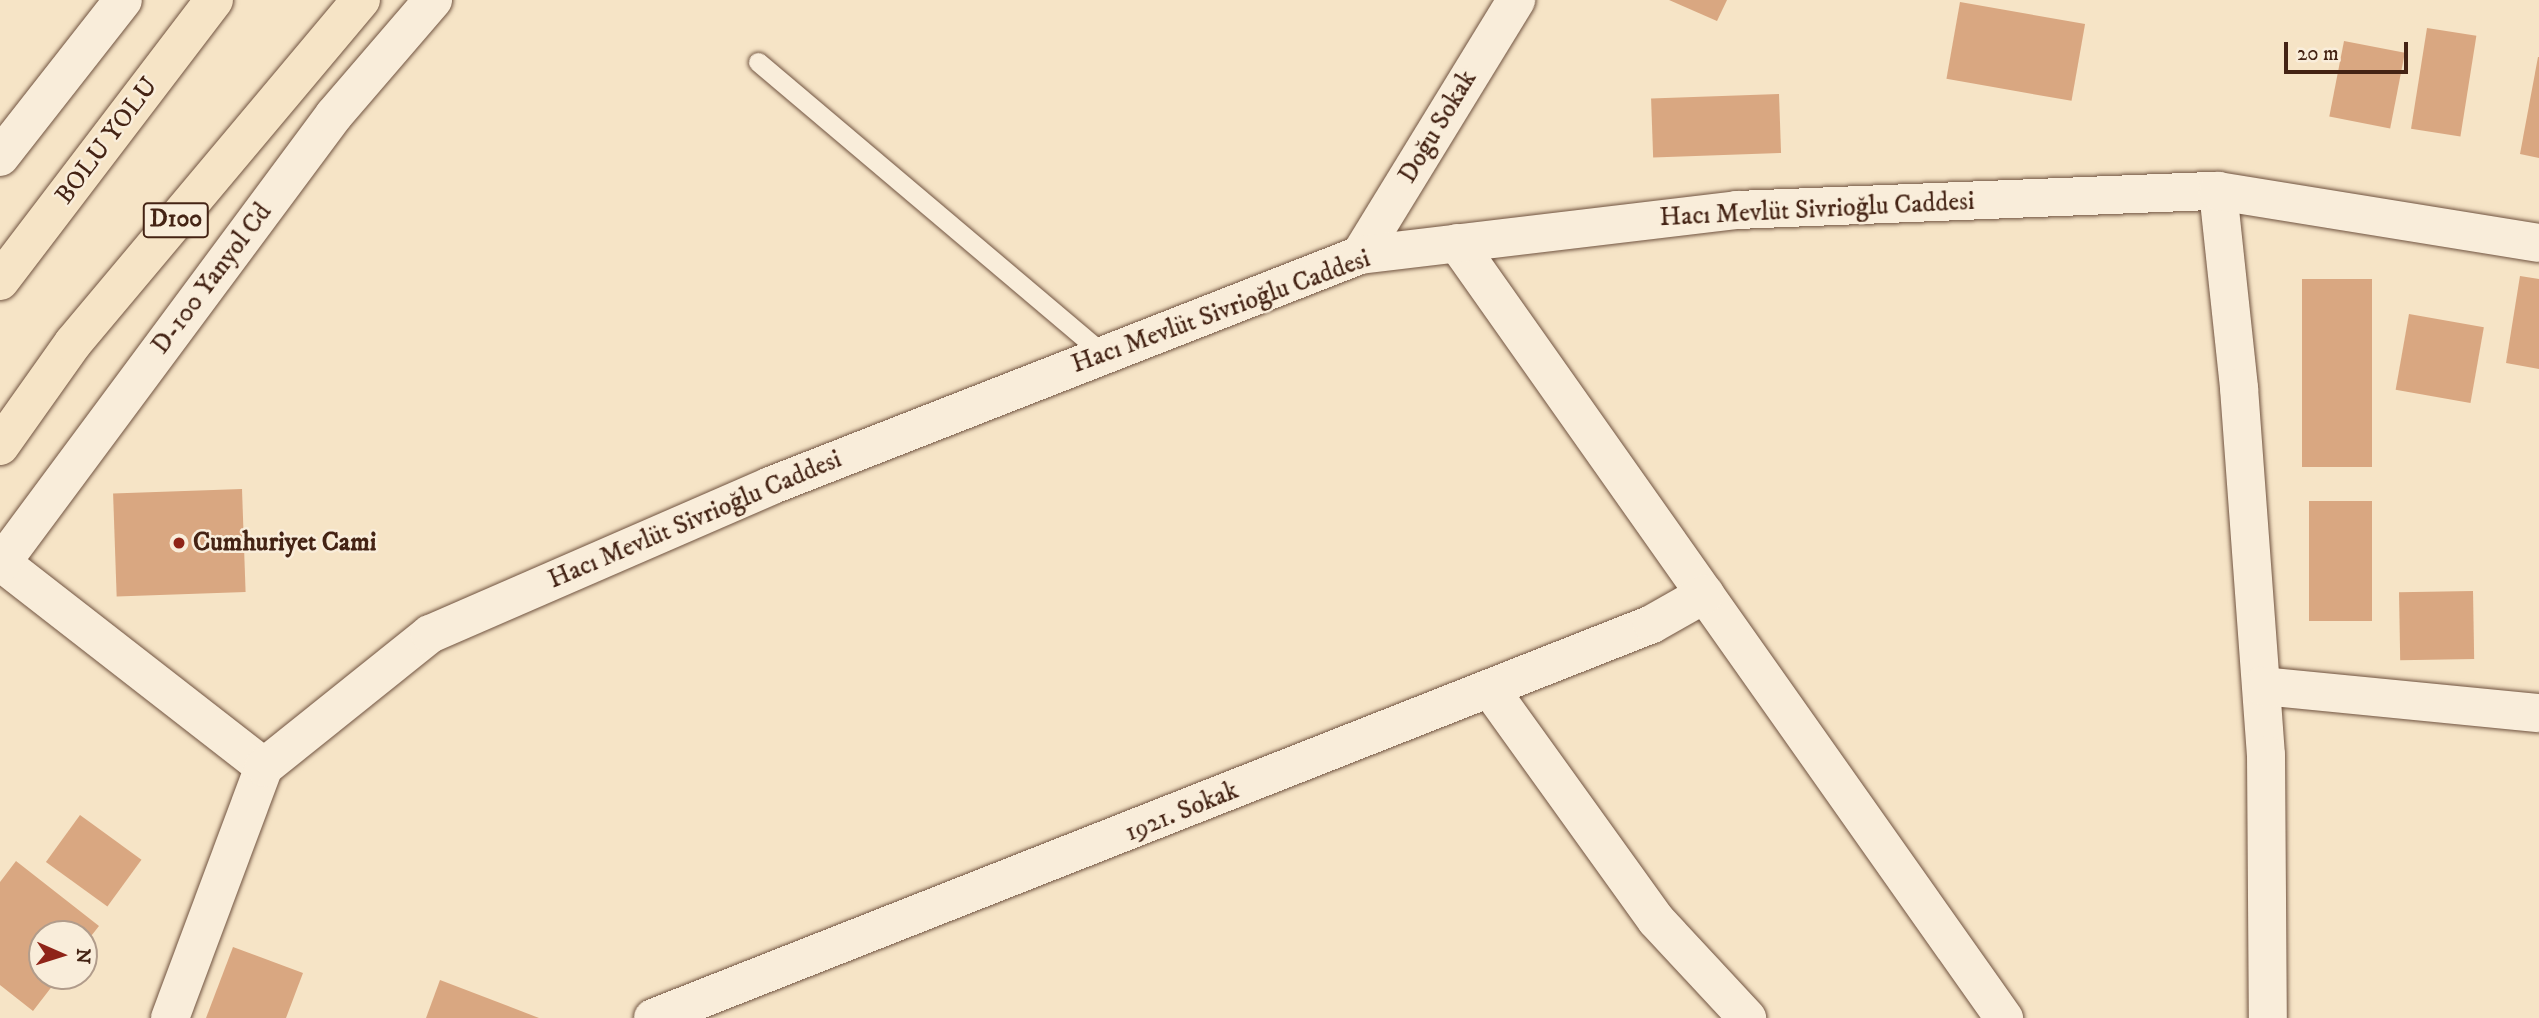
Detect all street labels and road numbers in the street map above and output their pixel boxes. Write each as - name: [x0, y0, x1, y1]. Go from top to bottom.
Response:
- street label: Doğu Sokak: [1392, 65, 1484, 189]
- street label: BOLU YOLU: [49, 71, 165, 211]
- street label: Hacı Mevlüt Sivrioğlu Caddesi: [1659, 186, 1975, 234]
- street label: D-100 Yanyol Cd: [145, 198, 279, 360]
- road number: D100: [143, 200, 209, 240]
- street label: Hacı Mevlüt Sivrioğlu Caddesi: [1067, 243, 1375, 381]
- street label: Hacı Mevlüt Sivrioğlu Caddesi: [544, 444, 846, 596]
- street label: 1921. Sokak: [1121, 775, 1243, 849]

